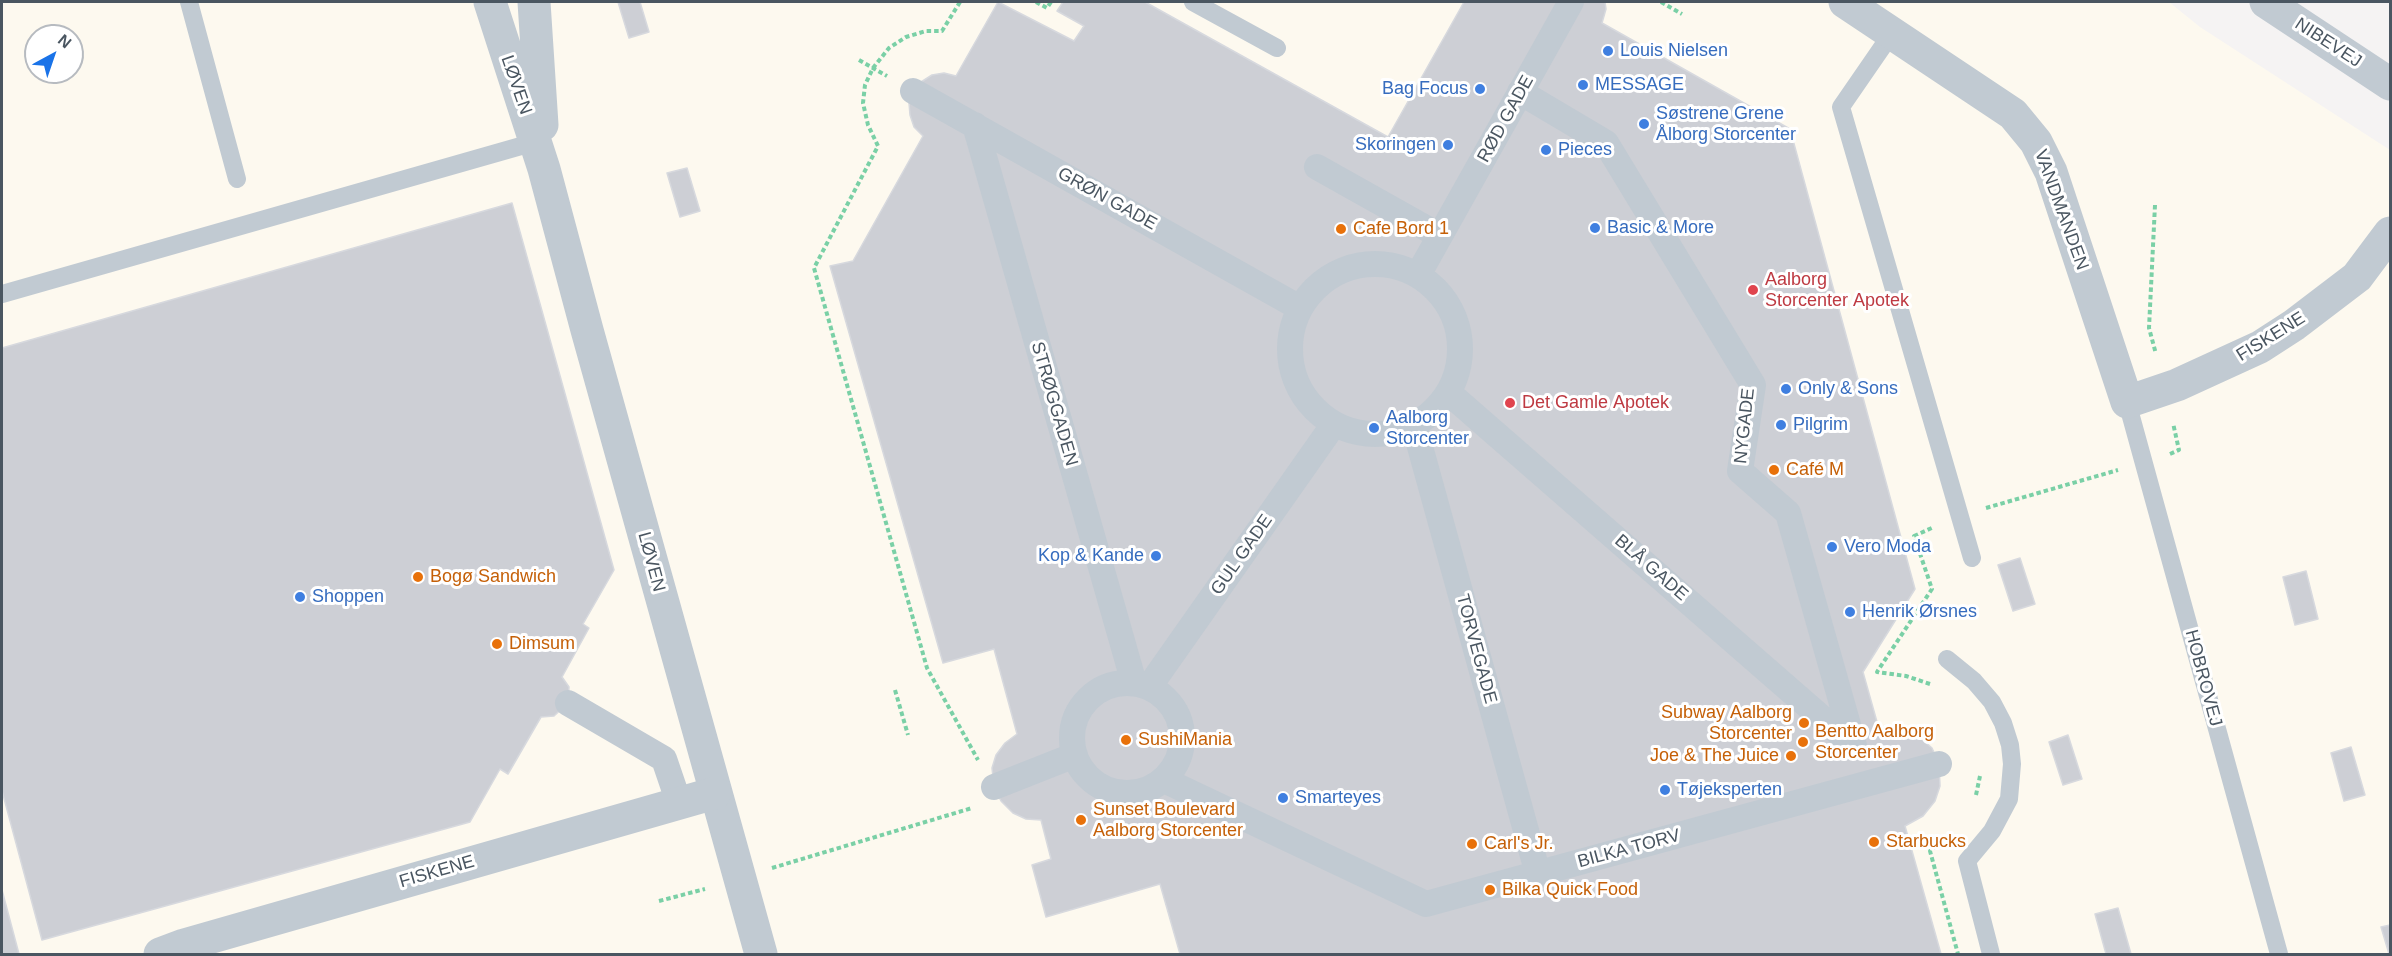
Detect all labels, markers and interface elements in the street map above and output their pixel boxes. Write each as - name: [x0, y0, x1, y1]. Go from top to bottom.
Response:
- street label: NIBEVEJ: [2291, 14, 2365, 72]
- north arrow: [24, 24, 84, 84]
- text: N: [55, 31, 74, 52]
- place label: Louis Nielsen: [1620, 40, 1728, 62]
- marker: Louis Nielsen: [1601, 44, 1615, 58]
- street label: LØVEN: [496, 53, 536, 117]
- street label: RØD GADE: [1473, 72, 1539, 166]
- place label: MESSAGE: [1595, 74, 1684, 96]
- place label: Bag Focus: [1382, 78, 1468, 100]
- marker: MESSAGE: [1576, 78, 1590, 92]
- marker: Bag Focus: [1473, 82, 1487, 96]
- place label: Søstrene Grene Ålborg Storcenter: [1656, 103, 1796, 146]
- marker: Søstrene Grene Ålborg Storcenter: [1637, 117, 1651, 131]
- place label: Skoringen: [1355, 134, 1436, 156]
- marker: Skoringen: [1441, 138, 1455, 152]
- place label: Pieces: [1558, 139, 1612, 161]
- marker: Pieces: [1539, 143, 1553, 157]
- street label: VANDMANDEN: [2029, 147, 2093, 273]
- street label: GRØN GADE: [1054, 163, 1160, 235]
- place label: Basic & More: [1607, 217, 1714, 239]
- place label: Cafe Bord 1: [1353, 218, 1449, 240]
- marker: Basic & More: [1588, 221, 1602, 235]
- marker: Cafe Bord 1: [1334, 222, 1348, 236]
- place label: Aalborg Storcenter Apotek: [1765, 269, 1909, 312]
- marker: Aalborg Storcenter Apotek: [1746, 283, 1760, 297]
- street label: FISKENE: [2233, 307, 2309, 367]
- street label: STRØGGADEN: [1026, 339, 1082, 469]
- place label: Only & Sons: [1798, 378, 1898, 400]
- marker: Only & Sons: [1779, 382, 1793, 396]
- street label: NYGADE: [1730, 387, 1760, 465]
- place label: Det Gamle Apotek: [1522, 392, 1669, 414]
- marker: Det Gamle Apotek: [1503, 396, 1517, 410]
- place label: Aalborg Storcenter: [1386, 407, 1469, 450]
- place label: Pilgrim: [1793, 414, 1848, 436]
- marker: Pilgrim: [1774, 418, 1788, 432]
- marker: Aalborg Storcenter: [1367, 421, 1381, 435]
- place label: Café M: [1786, 459, 1844, 481]
- marker: Café M: [1767, 463, 1781, 477]
- street label: GUL GADE: [1206, 511, 1278, 599]
- street label: LØVEN: [633, 530, 669, 594]
- street label: BLÅ GADE: [1610, 530, 1692, 606]
- place label: Vero Moda: [1844, 536, 1931, 558]
- marker: Vero Moda: [1825, 540, 1839, 554]
- place label: Kop & Kande: [1038, 545, 1144, 567]
- marker: Kop & Kande: [1149, 549, 1163, 563]
- place label: Bogø Sandwich: [430, 566, 556, 588]
- marker: Bogø Sandwich: [411, 570, 425, 584]
- place label: Shoppen: [312, 586, 384, 608]
- marker: Shoppen: [293, 590, 307, 604]
- street label: TORVEGADE: [1451, 592, 1501, 706]
- place label: Henrik Ørsnes: [1862, 601, 1977, 623]
- marker: Henrik Ørsnes: [1843, 605, 1857, 619]
- street label: HOBROVEJ: [2180, 627, 2226, 729]
- place label: Dimsum: [509, 633, 575, 655]
- marker: Dimsum: [490, 637, 504, 651]
- place label: Subway Aalborg Storcenter: [1661, 702, 1792, 744]
- marker: Subway Aalborg Storcenter: [1797, 716, 1811, 730]
- place label: Bentto Aalborg Storcenter: [1815, 721, 1934, 764]
- place label: SushiMania: [1138, 729, 1232, 751]
- marker: SushiMania: [1119, 733, 1133, 747]
- marker: Bentto Aalborg Storcenter: [1796, 735, 1810, 749]
- place label: Joe & The Juice: [1650, 745, 1779, 767]
- marker: Joe & The Juice: [1784, 749, 1798, 763]
- place label: Tøjeksperten: [1677, 779, 1782, 801]
- marker: Tøjeksperten: [1658, 783, 1672, 797]
- place label: Smarteyes: [1295, 787, 1381, 809]
- marker: Smarteyes: [1276, 791, 1290, 805]
- place label: Sunset Boulevard Aalborg Storcenter: [1093, 799, 1243, 842]
- marker: Sunset Boulevard Aalborg Storcenter: [1074, 813, 1088, 827]
- street label: BILKA TORV: [1575, 825, 1683, 873]
- place label: Starbucks: [1886, 831, 1966, 853]
- place label: Carl's Jr.: [1484, 833, 1553, 855]
- marker: Starbucks: [1867, 835, 1881, 849]
- marker: Carl's Jr.: [1465, 837, 1479, 851]
- street label: FISKENE: [397, 851, 477, 893]
- place label: Bilka Quick Food: [1502, 879, 1638, 901]
- marker: Bilka Quick Food: [1483, 883, 1497, 897]

